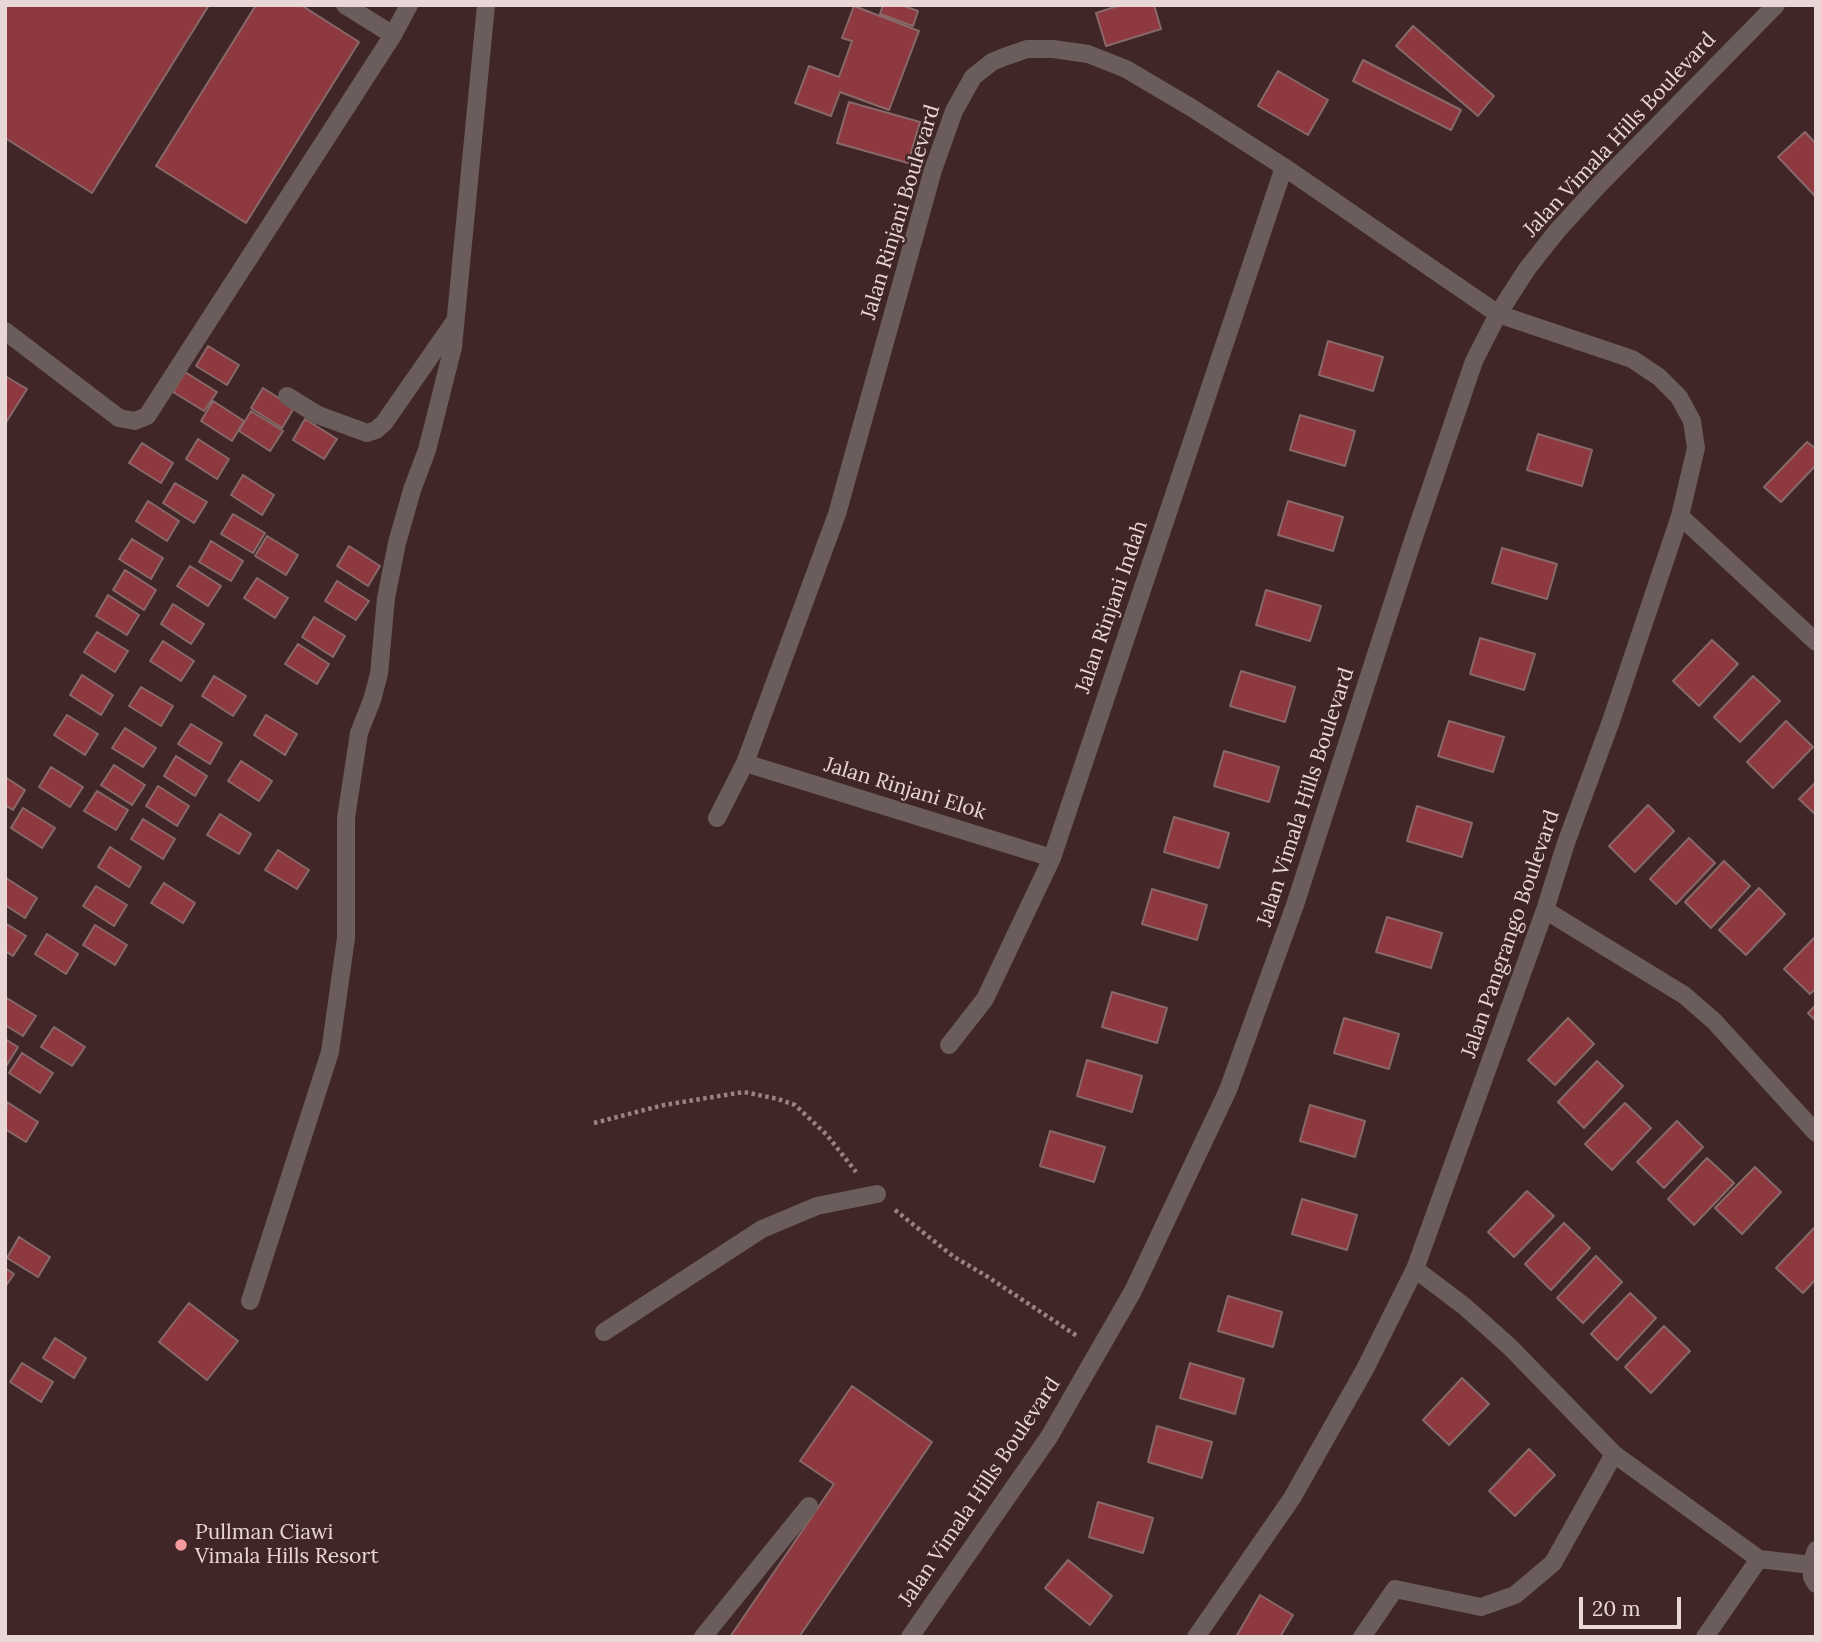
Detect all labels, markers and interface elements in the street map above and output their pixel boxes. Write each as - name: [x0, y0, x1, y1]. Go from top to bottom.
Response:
- street label: Jalan Vimala Hills Boulevard: [1519, 27, 1721, 243]
- street label: Jalan Rinjani Boulevard: [856, 102, 946, 322]
- street label: Jalan Rinjani Indah: [1071, 517, 1153, 697]
- street label: Jalan Vimala Hills Boulevard: [1252, 664, 1360, 930]
- street label: Jalan Rinjani Elok: [821, 752, 989, 826]
- street label: Jalan Pangrango Boulevard: [1457, 807, 1565, 1061]
- street label: Jalan Vimala Hills Boulevard: [894, 1373, 1066, 1611]
- place label: Pullman Ciawi Vimala Hills Resort: [195, 1520, 379, 1570]
- marker: Pullman Ciawi Vimala Hills Resort: [173, 1537, 189, 1553]
- scale bar: [1583, 1582, 1685, 1626]
- text: 20 m: [1592, 1595, 1641, 1622]

